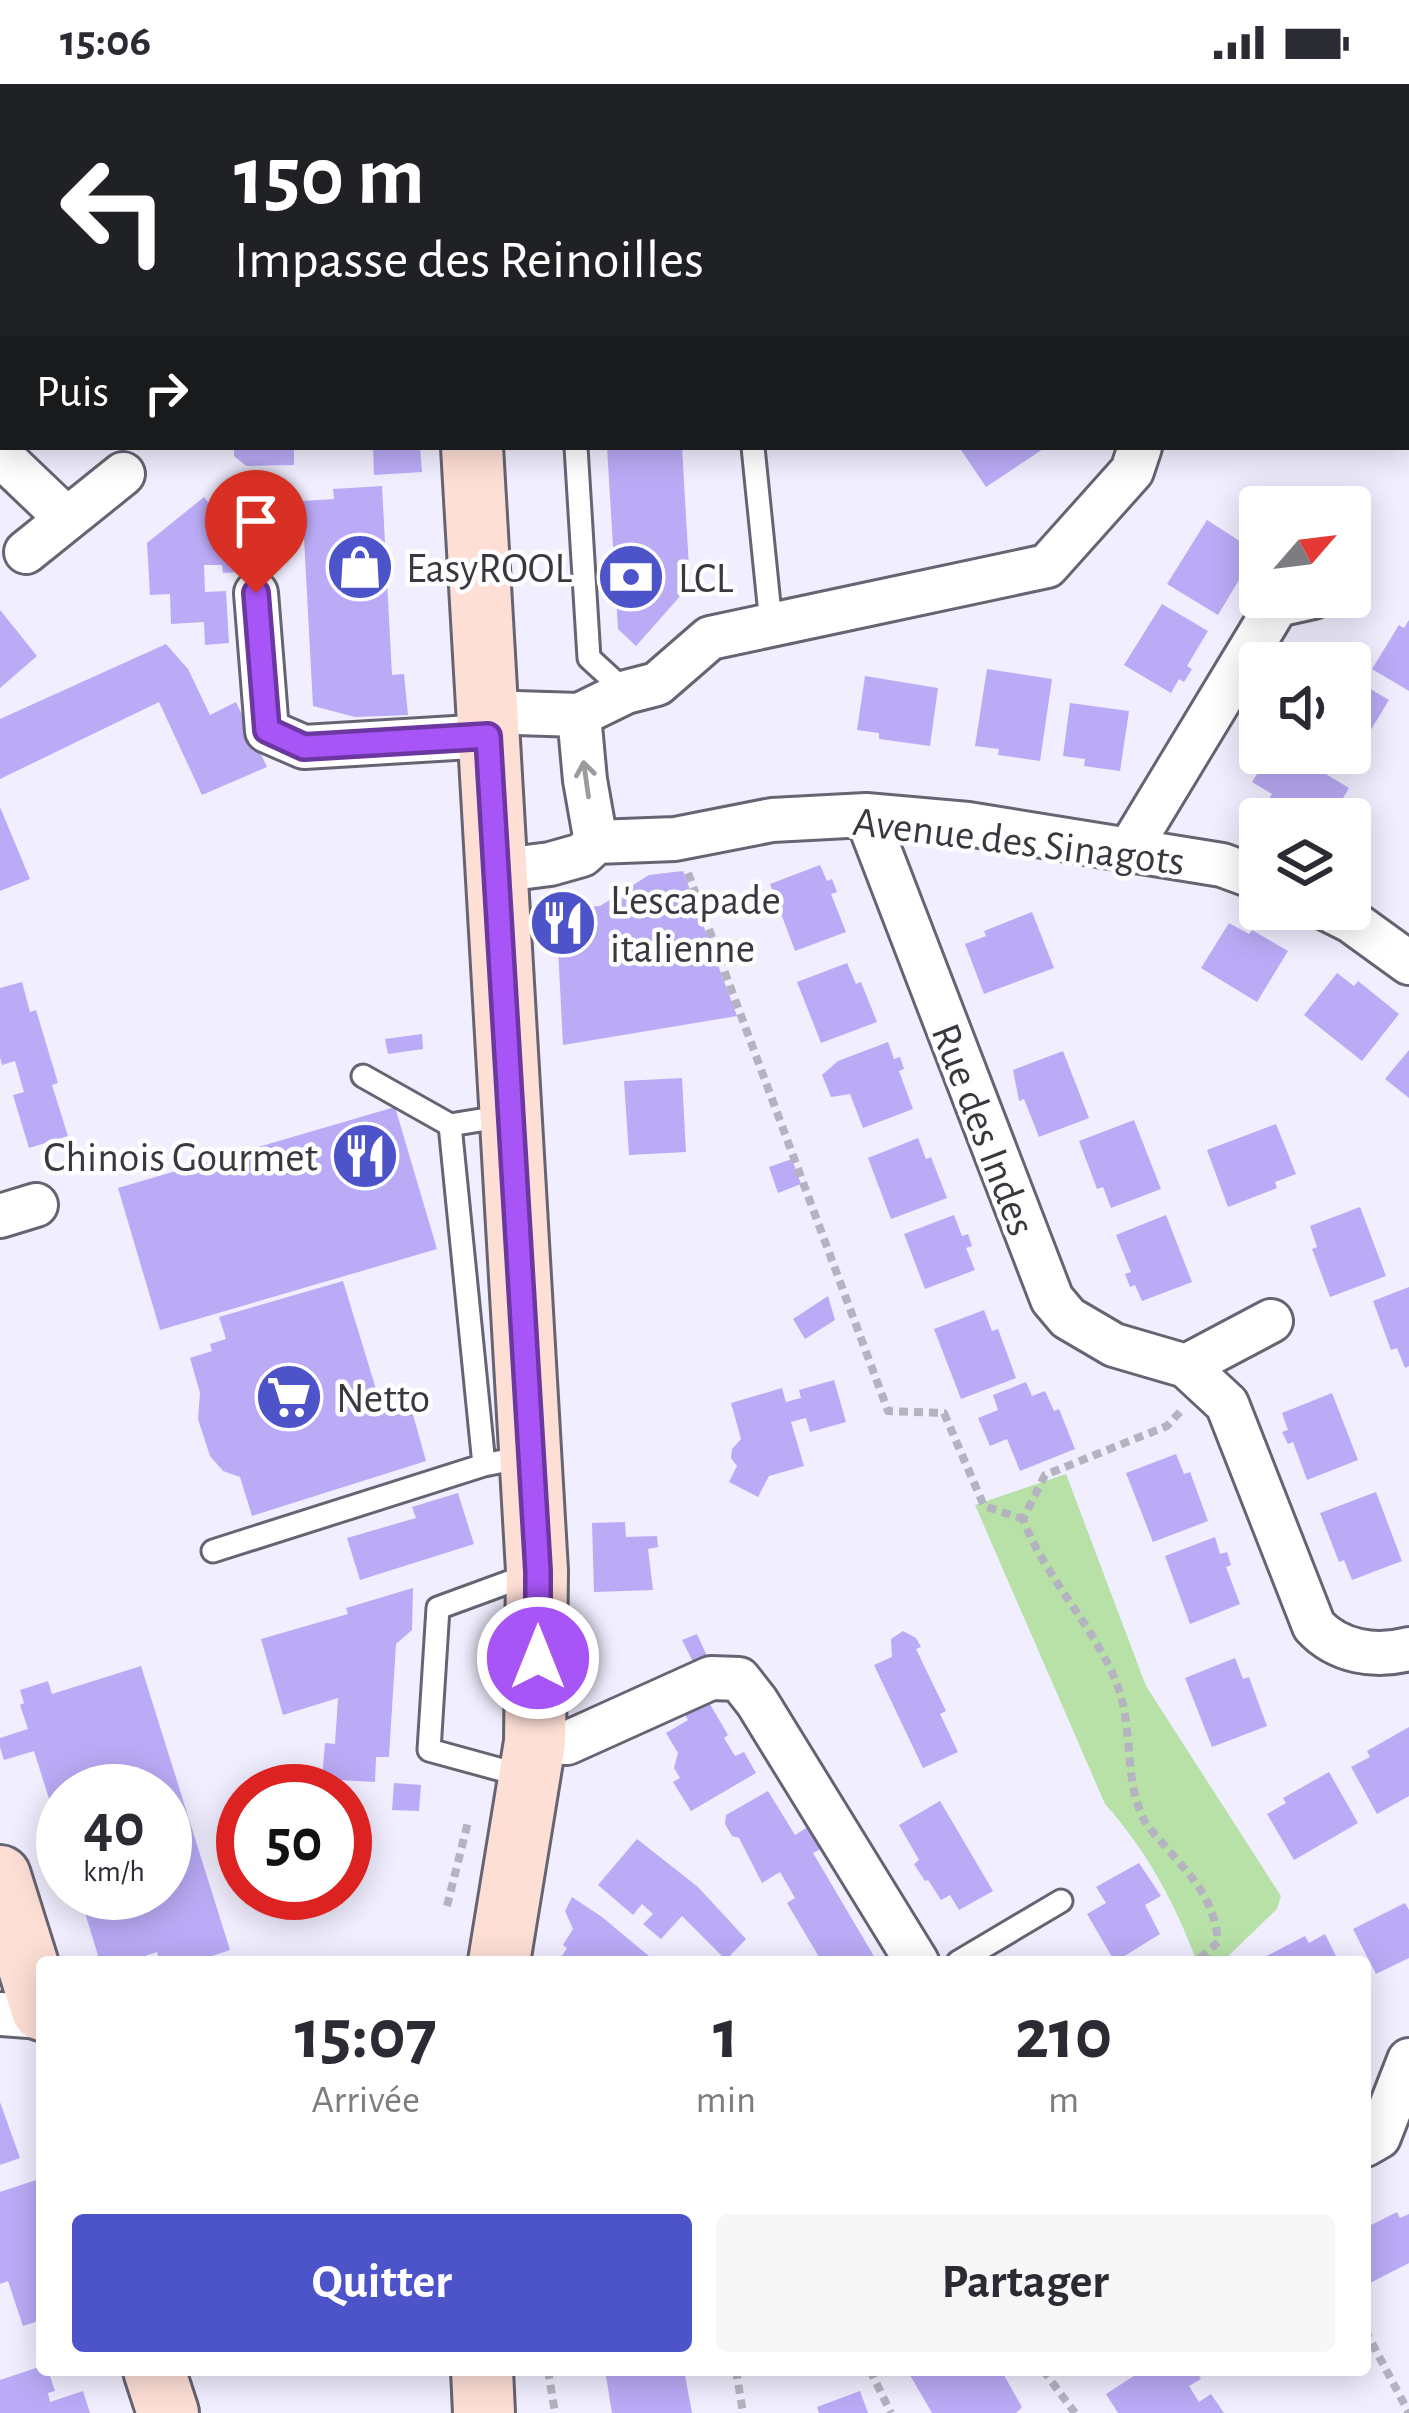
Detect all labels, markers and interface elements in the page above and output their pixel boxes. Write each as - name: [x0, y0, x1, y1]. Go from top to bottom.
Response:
- text: 15:06: [60, 19, 151, 64]
- icon: left: [36, 132, 192, 288]
- text: 150 m: [234, 136, 425, 220]
- text: Impasse des Reinoilles: [234, 234, 704, 288]
- icon: right: [133, 360, 199, 426]
- text: Puis: [36, 370, 109, 415]
- pin: [205, 470, 307, 593]
- north arrow: [1239, 486, 1371, 618]
- map controls: [1239, 486, 1371, 930]
- icon: arrive: [223, 488, 289, 554]
- shop icon: EasyROOL: [325, 532, 395, 602]
- bank icon: LCL: [596, 542, 666, 612]
- place label: EasyROOL: [406, 548, 573, 590]
- place label: LCL: [678, 558, 734, 600]
- button: sound: [1239, 642, 1371, 774]
- one-way arrow: [574, 760, 596, 799]
- button: layers: [1239, 798, 1371, 930]
- street label: Avenue des Sinagots: [850, 801, 1187, 883]
- place label: L'escapade italienne: [610, 880, 781, 970]
- restaurant icon: L'escapade italienne: [528, 888, 598, 958]
- street label: Rue des Indes: [924, 1018, 1043, 1241]
- restaurant icon: Chinois Gourmet: [330, 1121, 400, 1191]
- place label: Chinois Gourmet: [43, 1137, 318, 1179]
- supermarket icon: Netto: [254, 1362, 324, 1432]
- place label: Netto: [336, 1378, 430, 1420]
- position arrow: [475, 1595, 601, 1721]
- speed limit sign: 50: [216, 1764, 372, 1920]
- text: 40: [83, 1797, 145, 1857]
- text: km/h: [83, 1857, 145, 1887]
- text: 15:07: [295, 1999, 437, 2071]
- text: 1: [713, 1999, 739, 2071]
- text: 210: [1015, 1999, 1112, 2071]
- text: Arrivée: [311, 2081, 420, 2120]
- text: min: [695, 2081, 756, 2120]
- text: m: [1048, 2081, 1079, 2120]
- button: Quitter: [72, 2214, 692, 2352]
- button: Partager: [716, 2214, 1335, 2352]

